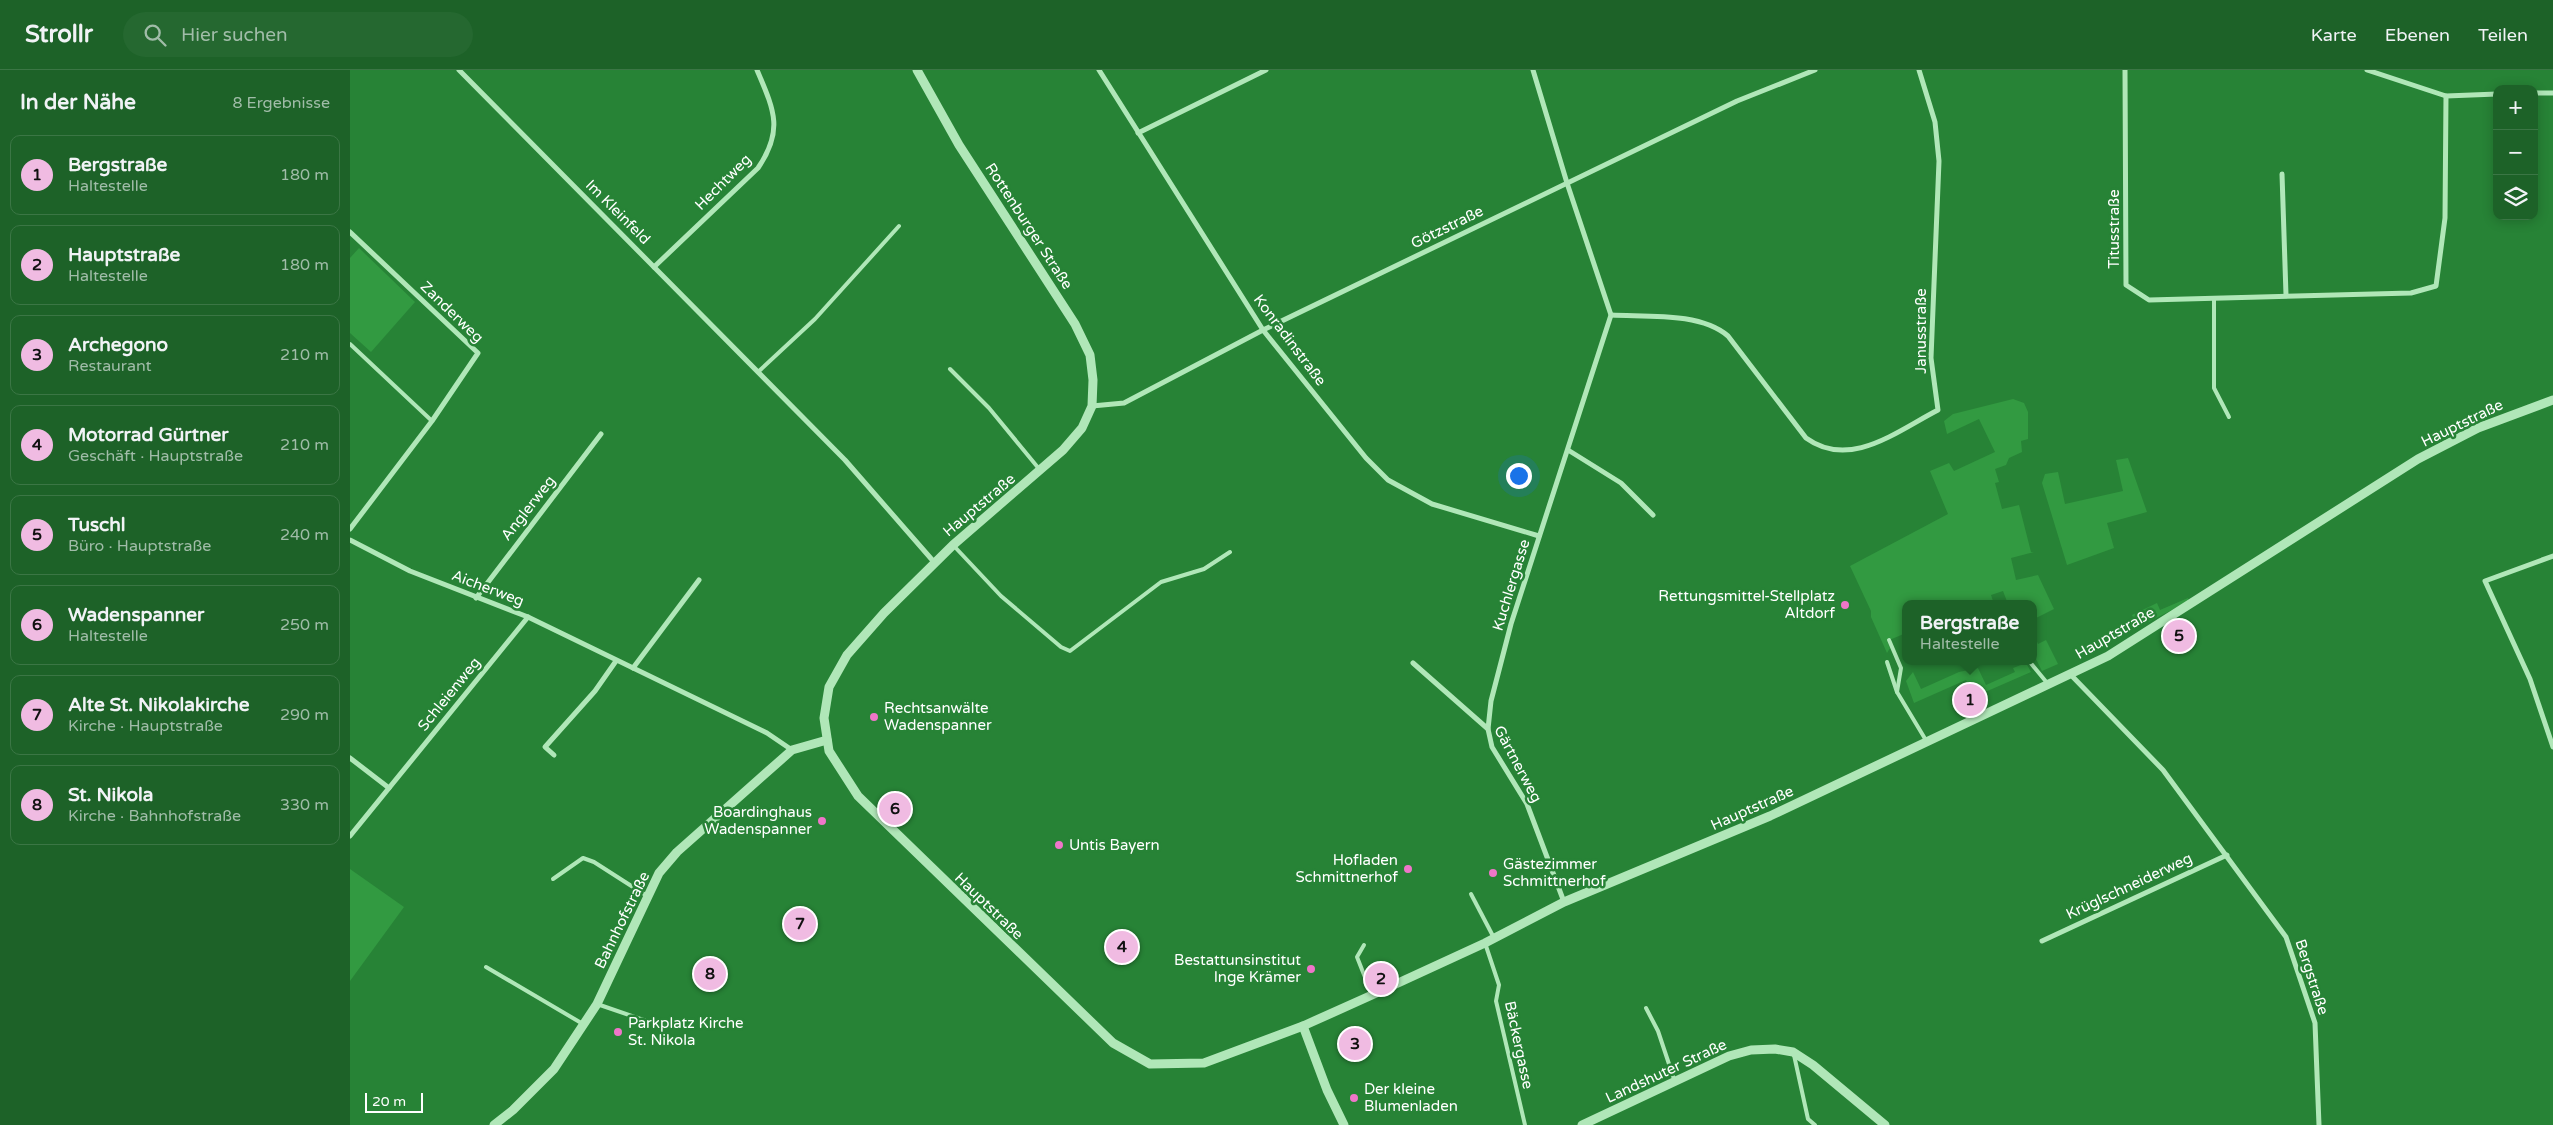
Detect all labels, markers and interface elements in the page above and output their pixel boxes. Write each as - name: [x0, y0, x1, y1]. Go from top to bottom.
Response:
- search box: [123, 12, 473, 57]
- text: Strollr: [25, 20, 93, 49]
- icon: search: [141, 21, 169, 49]
- text: Hier suchen: [181, 24, 288, 46]
- text: Karte: [2311, 24, 2357, 46]
- text: Ebenen: [2385, 24, 2450, 46]
- text: Teilen: [2478, 24, 2528, 46]
- map controls: [2493, 85, 2538, 220]
- button: +: [2493, 85, 2538, 130]
- text: In der Nähe: [20, 90, 136, 115]
- text: 8 Ergebnisse: [232, 93, 330, 113]
- button: −: [2493, 130, 2538, 175]
- street label: Hechtweg: [691, 150, 755, 214]
- text: Bergstraße: [68, 154, 167, 176]
- street label: Rottenburger Straße: [981, 160, 1077, 292]
- text: 1: [32, 165, 42, 185]
- text: 180 m: [280, 165, 329, 185]
- button: layers: [2493, 175, 2538, 220]
- text: Haltestelle: [68, 176, 148, 196]
- street label: Im Kleinfeld: [582, 176, 654, 248]
- street label: Titusstraße: [2105, 189, 2123, 269]
- street label: Götzstraße: [1408, 202, 1486, 252]
- text: Hauptstraße: [68, 244, 180, 266]
- text: 2: [32, 255, 42, 275]
- text: 180 m: [280, 255, 329, 275]
- text: Haltestelle: [68, 266, 148, 286]
- street label: Zanderweg: [417, 278, 487, 346]
- street label: Janusstraße: [1912, 288, 1930, 374]
- street label: Konradinstraße: [1250, 291, 1330, 389]
- text: Archegono: [68, 334, 168, 356]
- text: 3: [32, 345, 42, 365]
- text: 210 m: [280, 345, 329, 365]
- text: Restaurant: [68, 356, 152, 376]
- street label: Hauptstraße: [2418, 395, 2506, 451]
- text: Motorrad Gürtner: [68, 424, 229, 446]
- text: 4: [32, 435, 42, 455]
- text: 210 m: [280, 435, 329, 455]
- text: Geschäft · Hauptstraße: [68, 446, 243, 466]
- your location: [1506, 463, 1532, 489]
- street label: Hauptstraße: [939, 470, 1019, 540]
- street label: Anglerweg: [497, 472, 559, 544]
- text: Tuschl: [68, 514, 126, 536]
- text: 5: [32, 525, 42, 545]
- text: 240 m: [280, 525, 329, 545]
- text: Büro · Hauptstraße: [68, 536, 211, 556]
- street label: Kuchlergasse: [1489, 537, 1533, 633]
- street label: Aicherweg: [449, 566, 527, 610]
- place label: Rettungsmittel-Stellplatz Altdorf: [1658, 587, 1835, 622]
- marker: Rettungsmittel-Stellplatz Altdorf: [1839, 599, 1851, 611]
- popup: [1902, 600, 2037, 665]
- street label: Hauptstraße: [2072, 603, 2158, 663]
- text: Wadenspanner: [68, 604, 204, 626]
- text: Bergstraße: [1920, 612, 2019, 634]
- text: 6: [32, 615, 42, 635]
- text: 250 m: [280, 615, 329, 635]
- pin: 5: [2163, 617, 2195, 655]
- text: Haltestelle: [68, 626, 148, 646]
- text: Haltestelle: [1920, 634, 2000, 654]
- street label: Schleienweg: [414, 654, 484, 734]
- pin: 1: [1954, 681, 1986, 719]
- text: Alte St. Nikolakirche: [68, 694, 250, 716]
- place label: Rechtsanwälte Wadenspanner: [884, 699, 992, 734]
- text: 7: [32, 705, 42, 725]
- text: 290 m: [280, 705, 329, 725]
- marker: Rechtsanwälte Wadenspanner: [868, 711, 880, 723]
- text: Kirche · Hauptstraße: [68, 716, 223, 736]
- street label: Gärtnerweg: [1490, 723, 1546, 805]
- street label: Hauptstraße: [1708, 782, 1796, 834]
- text: St. Nikola: [68, 784, 153, 806]
- pin: 6: [879, 790, 911, 828]
- text: 8: [32, 795, 42, 815]
- text: 330 m: [280, 795, 329, 815]
- place label: Boardinghaus Wadenspanner: [704, 803, 812, 838]
- text: Kirche · Bahnhofstraße: [68, 806, 241, 826]
- marker: Boardinghaus Wadenspanner: [816, 815, 828, 827]
- place label: Untis Bayern: [1069, 836, 1160, 854]
- marker: Untis Bayern: [1053, 839, 1065, 851]
- street label: Krüglschneiderweg: [2063, 849, 2195, 923]
- place label: Hofladen Schmittnerhof: [1295, 851, 1398, 886]
- place label: Gästezimmer Schmittnerhof: [1503, 855, 1606, 890]
- marker: Hofladen Schmittnerhof: [1402, 863, 1414, 875]
- marker: Gästezimmer Schmittnerhof: [1487, 867, 1499, 879]
- street label: Bahnhofstraße: [591, 869, 653, 971]
- street label: Hauptstraße: [951, 869, 1027, 943]
- pin: 7: [784, 905, 816, 943]
- pin: 4: [1106, 928, 1138, 966]
- street label: Bergstraße: [2291, 937, 2333, 1017]
- place label: Bestattunsinstitut Inge Krämer: [1174, 951, 1301, 986]
- pin: 8: [694, 955, 726, 993]
- pin: 2: [1365, 960, 1397, 998]
- marker: Bestattunsinstitut Inge Krämer: [1305, 963, 1317, 975]
- street label: Bäckergasse: [1501, 999, 1537, 1091]
- place label: Parkplatz Kirche St. Nikola: [628, 1014, 744, 1049]
- pin: 3: [1339, 1025, 1371, 1063]
- marker: Parkplatz Kirche St. Nikola: [612, 1026, 624, 1038]
- street label: Landshuter Straße: [1603, 1035, 1729, 1107]
- place label: Der kleine Blumenladen: [1364, 1080, 1458, 1115]
- scale bar: [365, 1090, 422, 1113]
- marker: Der kleine Blumenladen: [1348, 1092, 1360, 1104]
- text: 20 m: [372, 1093, 406, 1110]

